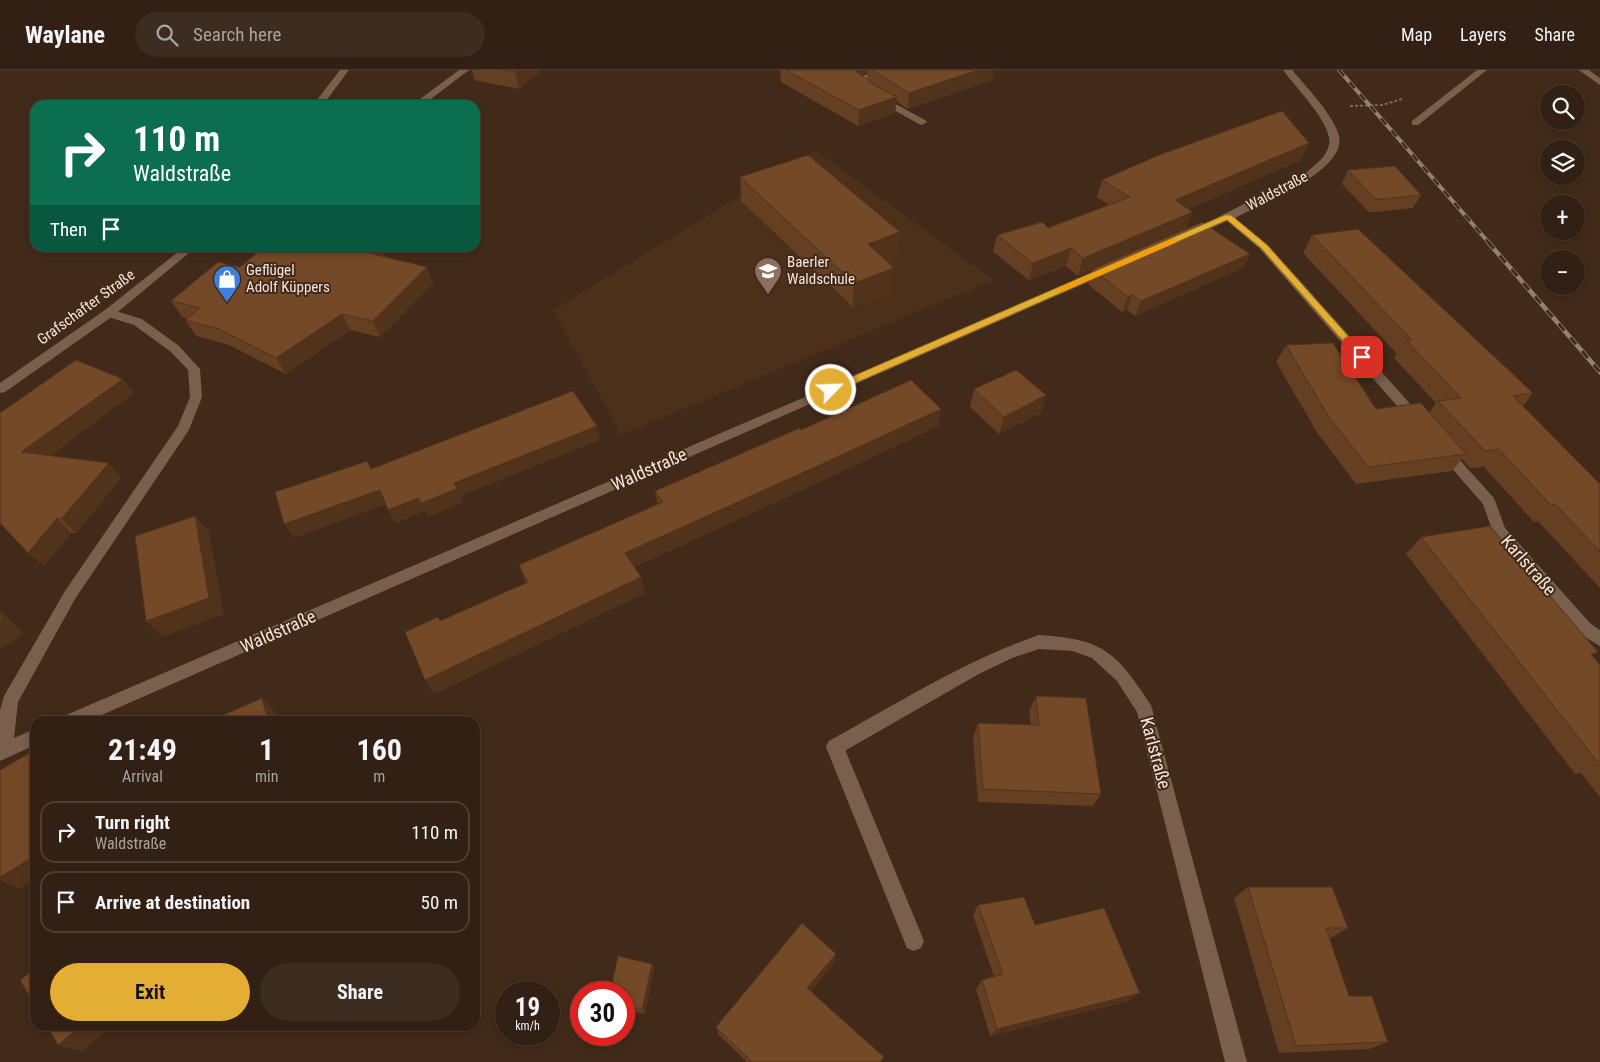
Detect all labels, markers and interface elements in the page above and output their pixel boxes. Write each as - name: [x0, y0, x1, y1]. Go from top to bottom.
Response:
- search box: [135, 12, 485, 57]
- text: Waylane: [25, 21, 105, 49]
- icon: search: [153, 21, 181, 49]
- text: Search here: [193, 23, 281, 46]
- text: Map: [1401, 24, 1432, 45]
- text: Layers: [1460, 24, 1507, 45]
- text: Share: [1535, 24, 1575, 45]
- map controls: [1540, 85, 1585, 295]
- button: search: [1540, 85, 1585, 130]
- text: 110 m: [133, 119, 220, 160]
- icon: right: [50, 120, 115, 185]
- button: layers: [1540, 140, 1585, 185]
- text: Waldstraße: [133, 161, 231, 186]
- street label: Waldstraße: [1243, 167, 1311, 215]
- button: +: [1540, 195, 1585, 240]
- icon: arrive: [97, 215, 125, 243]
- text: Then: [50, 218, 87, 241]
- button: −: [1540, 250, 1585, 295]
- place label: Baerler Waldschule: [787, 253, 855, 288]
- school or university icon: Baerler Waldschule: [753, 256, 783, 295]
- place label: Geflügel Adolf Küppers: [246, 261, 330, 296]
- shop icon: Geflügel Adolf Küppers: [212, 264, 242, 303]
- street label: Grafschafter Straße: [34, 266, 138, 348]
- pin: [1341, 336, 1383, 378]
- icon: arrive: [1348, 343, 1376, 371]
- position arrow: [804, 363, 856, 415]
- street label: Waldstraße: [608, 443, 690, 495]
- street label: Karlstraße: [1497, 530, 1561, 600]
- street label: Waldstraße: [237, 605, 319, 657]
- street label: Karlstraße: [1136, 715, 1176, 791]
- text: 21:49: [108, 732, 177, 767]
- text: 1: [259, 732, 274, 767]
- text: 160: [356, 732, 402, 767]
- text: Arrival: [122, 767, 163, 786]
- text: min: [255, 767, 278, 786]
- text: m: [373, 767, 385, 786]
- text: Turn right: [95, 811, 170, 834]
- icon: right: [52, 818, 80, 846]
- text: 110 m: [411, 821, 458, 844]
- text: Waldstraße: [95, 834, 166, 853]
- icon: arrive: [52, 888, 80, 916]
- text: Arrive at destination: [95, 891, 250, 914]
- text: 50 m: [421, 891, 458, 914]
- button: Exit: [50, 963, 250, 1021]
- button: Share: [260, 963, 460, 1021]
- speed limit sign: 30: [570, 981, 635, 1046]
- text: 19: [515, 993, 540, 1022]
- text: km/h: [515, 1019, 540, 1033]

